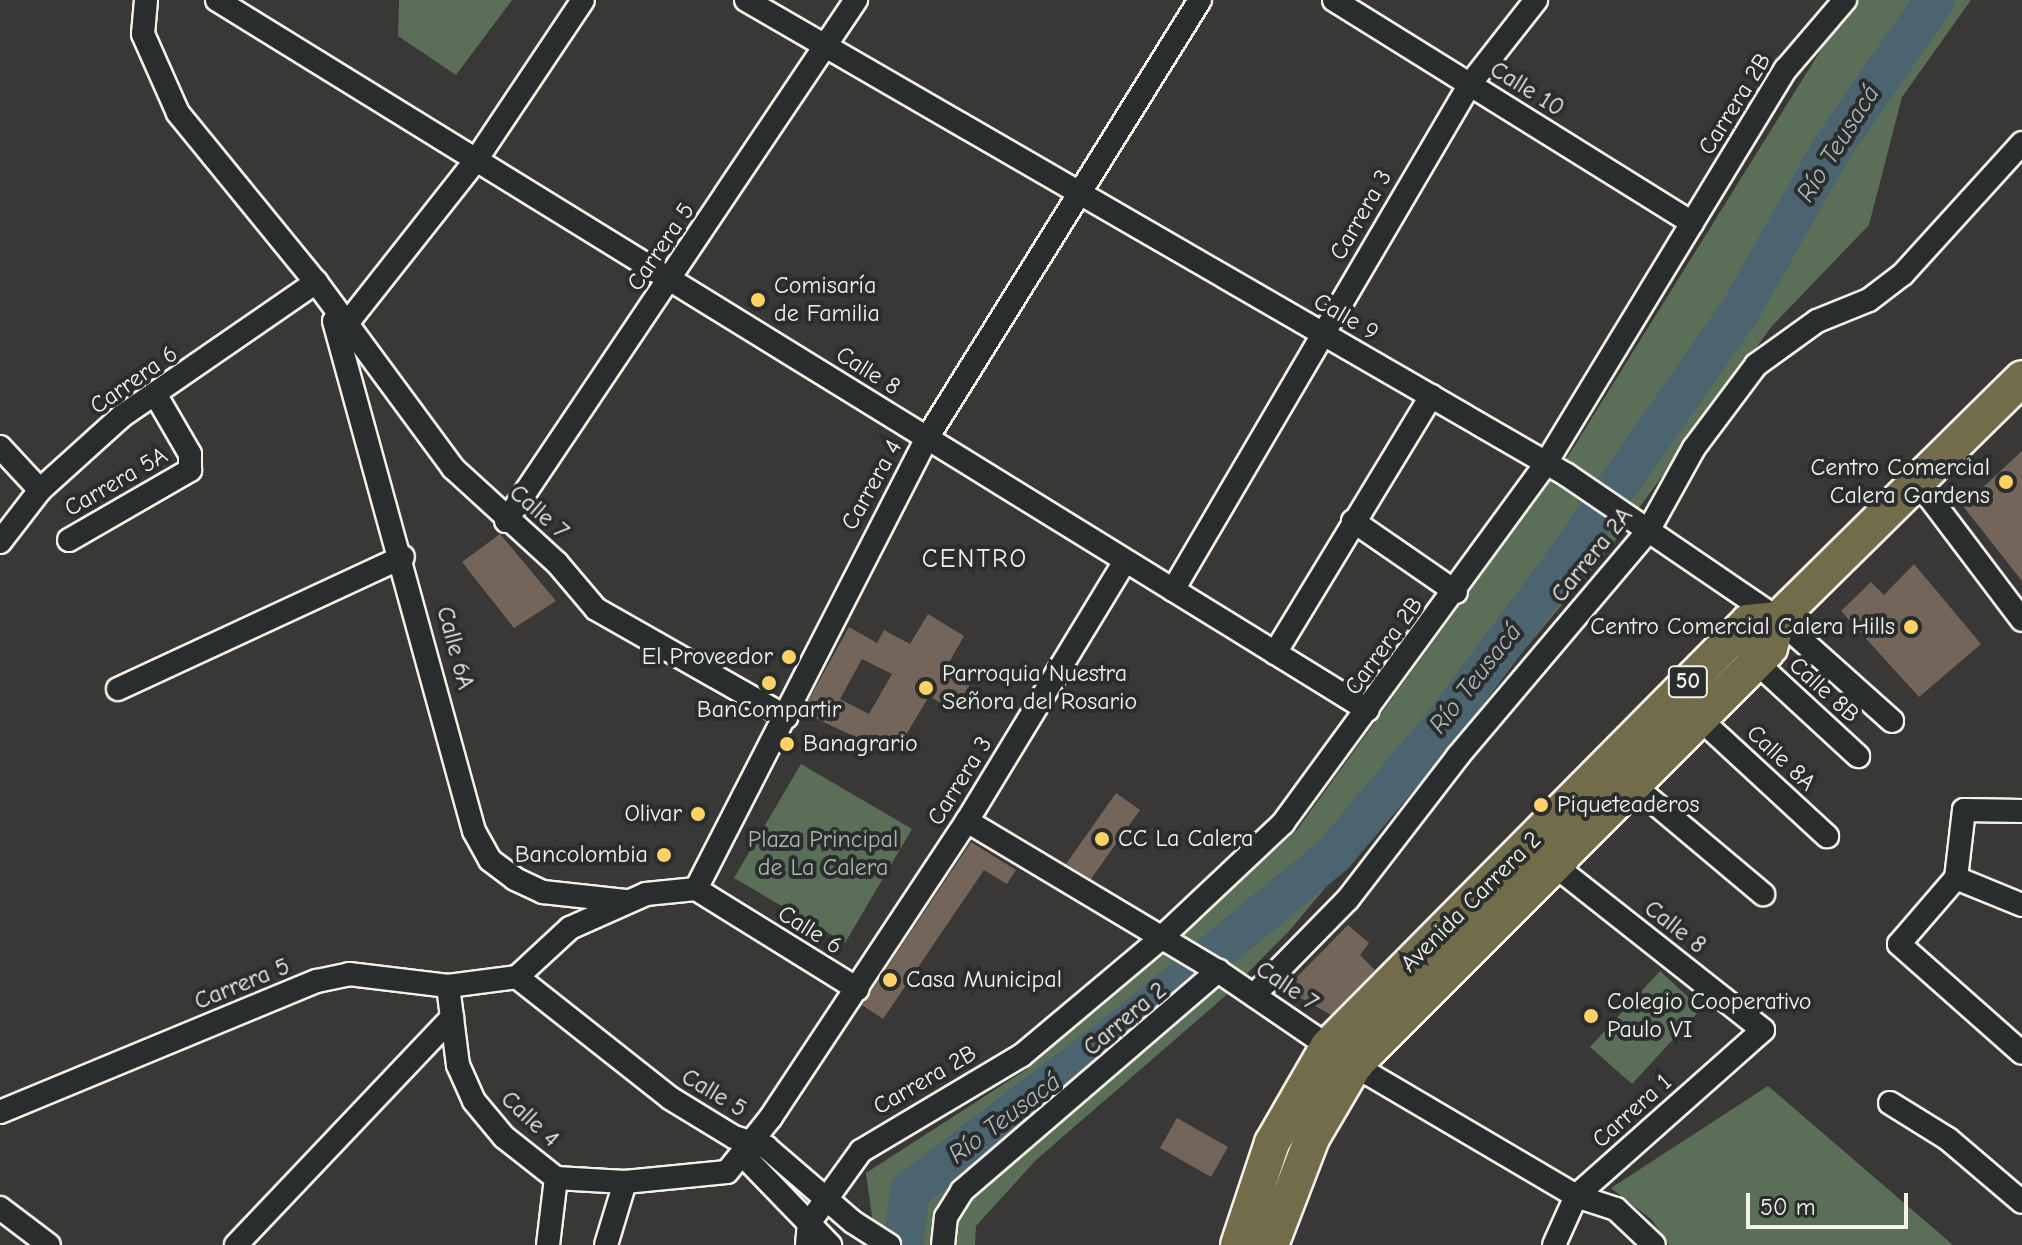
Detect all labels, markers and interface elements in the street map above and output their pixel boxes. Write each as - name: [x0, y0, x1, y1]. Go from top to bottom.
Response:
- street label: Carrera 2B: [1692, 48, 1778, 160]
- street label: Calle 10: [1485, 55, 1569, 123]
- water label: Río Teusacá: [1791, 80, 1887, 208]
- street label: Carrera 3: [1324, 165, 1398, 265]
- street label: Carrera 5: [621, 197, 701, 297]
- place label: Comisaría de Familia: [774, 272, 880, 328]
- street label: Calle 9: [1308, 287, 1384, 347]
- marker: Comisaría de Familia: [749, 291, 767, 309]
- street label: Carrera 6: [85, 339, 183, 421]
- street label: Calle 8: [831, 340, 905, 402]
- street label: Carrera 4: [835, 435, 909, 535]
- street label: Carrera 5A: [59, 441, 173, 523]
- place label: Centro Comercial Calera Gardens: [1811, 454, 1990, 510]
- marker: Centro Comercial Calera Gardens: [1997, 473, 2015, 491]
- street label: Calle 7: [504, 478, 574, 546]
- street label: Carrera 2A: [1545, 502, 1639, 608]
- district label: CENTRO: [922, 544, 1028, 576]
- street label: Carrera 2B: [1339, 591, 1429, 701]
- street label: Calle 6A: [430, 603, 480, 693]
- place label: Centro Comercial Calera Hills: [1590, 613, 1895, 641]
- water label: Río Teusacá: [1423, 617, 1529, 741]
- marker: Centro Comercial Calera Hills: [1902, 618, 1920, 636]
- place label: El Proveedor: [642, 643, 773, 671]
- marker: El Proveedor: [780, 648, 798, 666]
- street label: Calle 8B: [1783, 651, 1865, 729]
- place label: Parroquia Nuestra Señora del Rosario: [942, 660, 1137, 716]
- road number: 50: [1666, 664, 1710, 700]
- marker: BanCompartir: [760, 674, 778, 692]
- marker: Parroquia Nuestra Señora del Rosario: [917, 679, 935, 697]
- place label: BanCompartir: [697, 696, 841, 724]
- street label: Calle 8A: [1740, 719, 1822, 797]
- place label: Banagrario: [803, 730, 918, 758]
- street label: Carrera 3: [921, 731, 999, 831]
- marker: Banagrario: [778, 735, 796, 753]
- place label: Piqueteaderos: [1557, 791, 1700, 819]
- marker: Piqueteaderos: [1532, 796, 1550, 814]
- place label: Olivar: [624, 800, 682, 828]
- marker: Olivar: [689, 805, 707, 823]
- place label: CC La Calera: [1118, 825, 1253, 853]
- park label: Plaza Principal de La Calera: [748, 826, 898, 882]
- street label: Avenida Carrera 2: [1395, 826, 1547, 978]
- marker: CC La Calera: [1093, 830, 1111, 848]
- place label: Bancolombia: [515, 841, 648, 869]
- marker: Bancolombia: [655, 846, 673, 864]
- street label: Calle 8: [1639, 894, 1711, 960]
- street label: Calle 6: [772, 899, 848, 961]
- street label: Carrera 5: [190, 952, 294, 1016]
- street label: Calle 7: [1250, 955, 1324, 1017]
- place label: Casa Municipal: [906, 966, 1062, 994]
- marker: Casa Municipal: [881, 971, 899, 989]
- street label: Carrera 2: [1078, 976, 1172, 1062]
- place label: Colegio Cooperativo Paulo VI: [1607, 988, 1812, 1044]
- marker: Colegio Cooperativo Paulo VI: [1582, 1007, 1600, 1025]
- street label: Carrera 2B: [868, 1039, 982, 1121]
- street label: Calle 5: [676, 1062, 752, 1124]
- water label: Río Teusacá: [943, 1067, 1067, 1171]
- street label: Carrera 1: [1586, 1068, 1678, 1154]
- street label: Calle 4: [495, 1085, 565, 1153]
- scale bar: [1750, 1177, 1912, 1227]
- text: 50 m: [1760, 1193, 1816, 1221]

